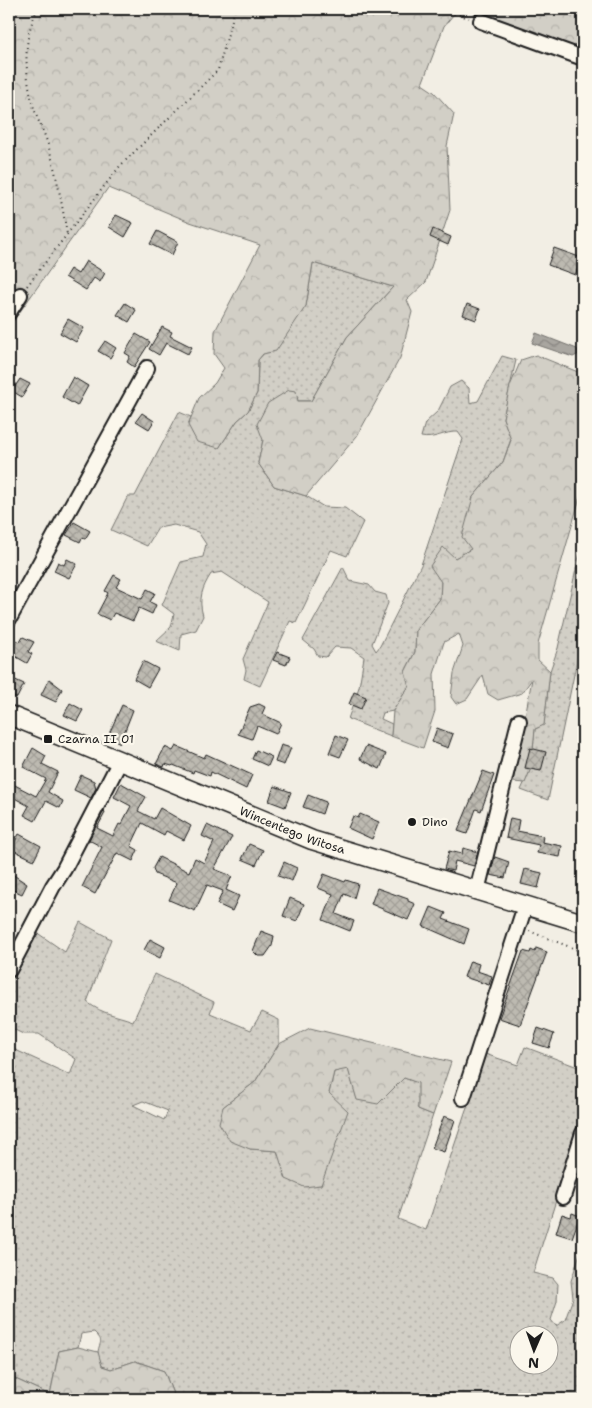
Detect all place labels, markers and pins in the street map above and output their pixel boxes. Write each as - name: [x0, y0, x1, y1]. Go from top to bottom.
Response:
- place label: Czarna II 01: [58, 731, 134, 747]
- marker: Czarna II 01: [42, 733, 54, 745]
- place label: Dino: [422, 814, 448, 830]
- marker: Dino: [406, 816, 418, 828]

